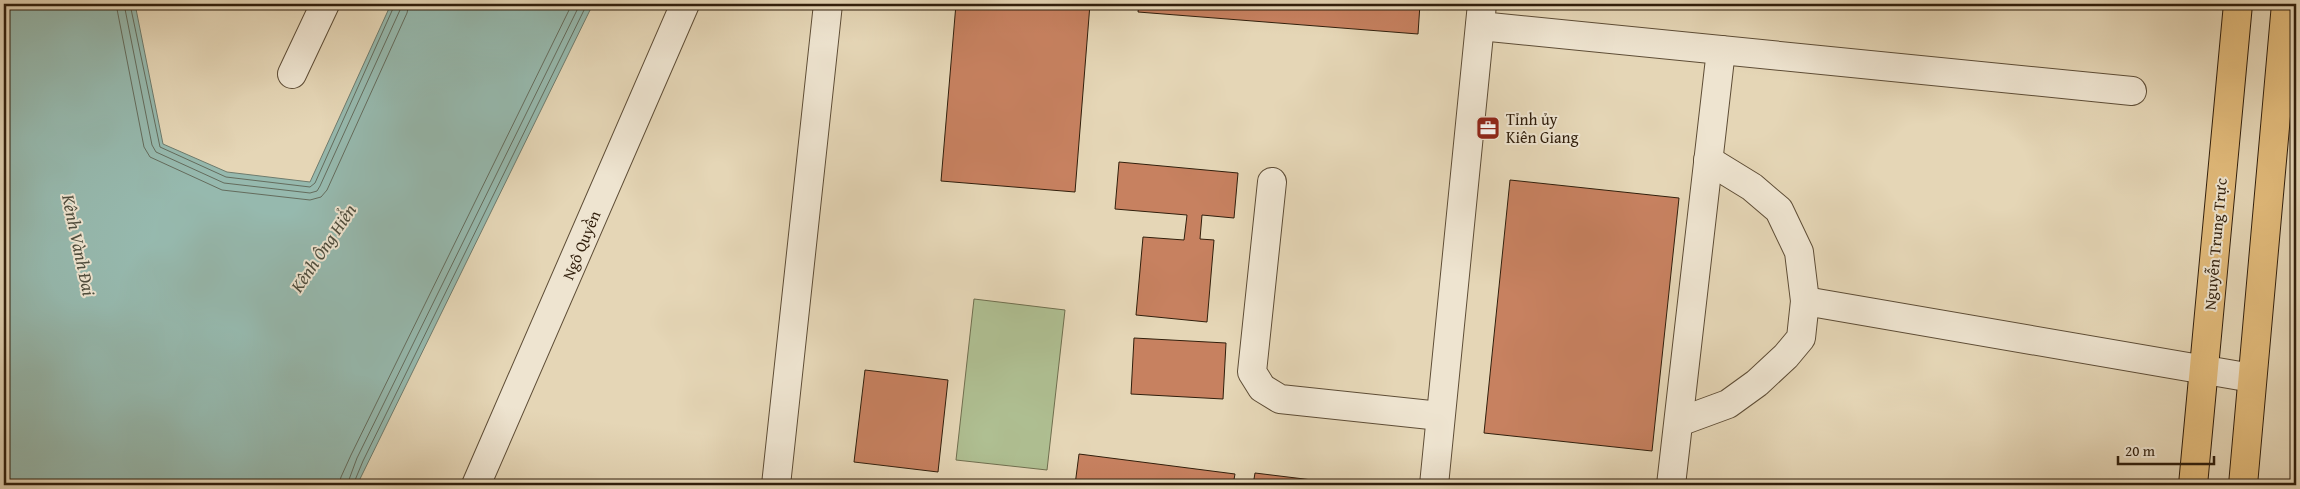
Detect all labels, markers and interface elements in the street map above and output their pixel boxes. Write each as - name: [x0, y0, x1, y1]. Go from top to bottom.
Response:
- place label: Tỉnh ủy Kiên Giang: [1506, 107, 1578, 149]
- office icon: Tỉnh ủy Kiên Giang: [1475, 115, 1501, 141]
- street label: Nguyễn Trung Trực: [2197, 177, 2233, 311]
- water label: Kênh Vành Đai: [55, 191, 103, 298]
- water label: Kênh Ông Hiển: [283, 198, 363, 299]
- street label: Ngô Quyền: [556, 207, 606, 283]
- scale bar: [2118, 434, 2214, 466]
- text: 20 m: [2125, 440, 2156, 461]

